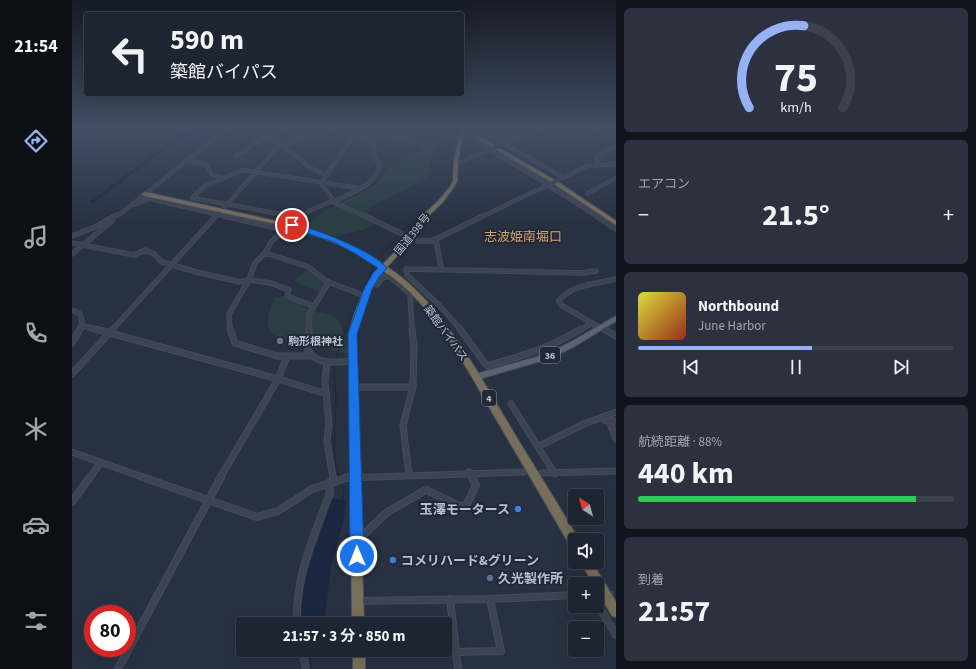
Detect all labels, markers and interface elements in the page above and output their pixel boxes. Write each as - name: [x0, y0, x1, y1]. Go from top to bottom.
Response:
- text: 590 m: [170, 20, 244, 60]
- icon: left: [104, 28, 156, 80]
- text: 21:54: [14, 34, 58, 59]
- text: 75: [774, 48, 818, 108]
- text: 築館バイパス: [170, 60, 278, 85]
- text: km/h: [780, 97, 812, 118]
- icon: directions: [22, 127, 50, 155]
- text: エアコン: [638, 175, 690, 193]
- text: 21.5°: [762, 194, 830, 237]
- text: −: [638, 199, 649, 231]
- text: +: [943, 199, 954, 231]
- pin: [275, 208, 309, 242]
- street label: 国道398号: [391, 210, 434, 258]
- icon: arrive: [281, 214, 303, 236]
- icon: music: [22, 223, 50, 251]
- district label: 志波姫南堀口: [484, 228, 562, 246]
- text: Northbound: [698, 296, 779, 317]
- street label: 築館バイパス: [420, 302, 471, 364]
- text: June Harbor: [698, 317, 766, 335]
- icon: phone: [22, 319, 50, 347]
- place label: 駒形根神社: [288, 334, 343, 349]
- marker: 駒形根神社: [275, 336, 285, 346]
- road number: 36: [540, 347, 560, 363]
- icon: previous: [680, 356, 702, 378]
- icon: pause: [785, 356, 807, 378]
- icon: next: [890, 356, 912, 378]
- road number: 4: [482, 390, 496, 406]
- icon: climate: [22, 415, 50, 443]
- text: 航続距離 · 88%: [638, 433, 722, 451]
- text: 440 km: [638, 452, 734, 495]
- north arrow: [568, 489, 604, 525]
- map controls: [568, 489, 604, 657]
- place label: 玉澤モータース: [420, 501, 510, 519]
- marker: 玉澤モータース: [513, 504, 523, 514]
- icon: car: [22, 511, 50, 539]
- button: sound: [568, 533, 604, 569]
- position arrow: [336, 535, 378, 577]
- place label: コメリハード&グリーン: [401, 552, 539, 570]
- marker: コメリハード&グリーン: [388, 555, 398, 565]
- place label: 久光製作所: [498, 570, 563, 588]
- text: 到着: [638, 571, 664, 589]
- marker: 久光製作所: [485, 573, 495, 583]
- button: +: [568, 577, 604, 613]
- text: 21:57: [638, 590, 710, 633]
- speed limit sign: 80: [84, 605, 136, 657]
- icon: filters: [22, 607, 50, 635]
- button: −: [568, 621, 604, 657]
- text: 21:57 · 3 分 · 850 m: [283, 626, 405, 647]

